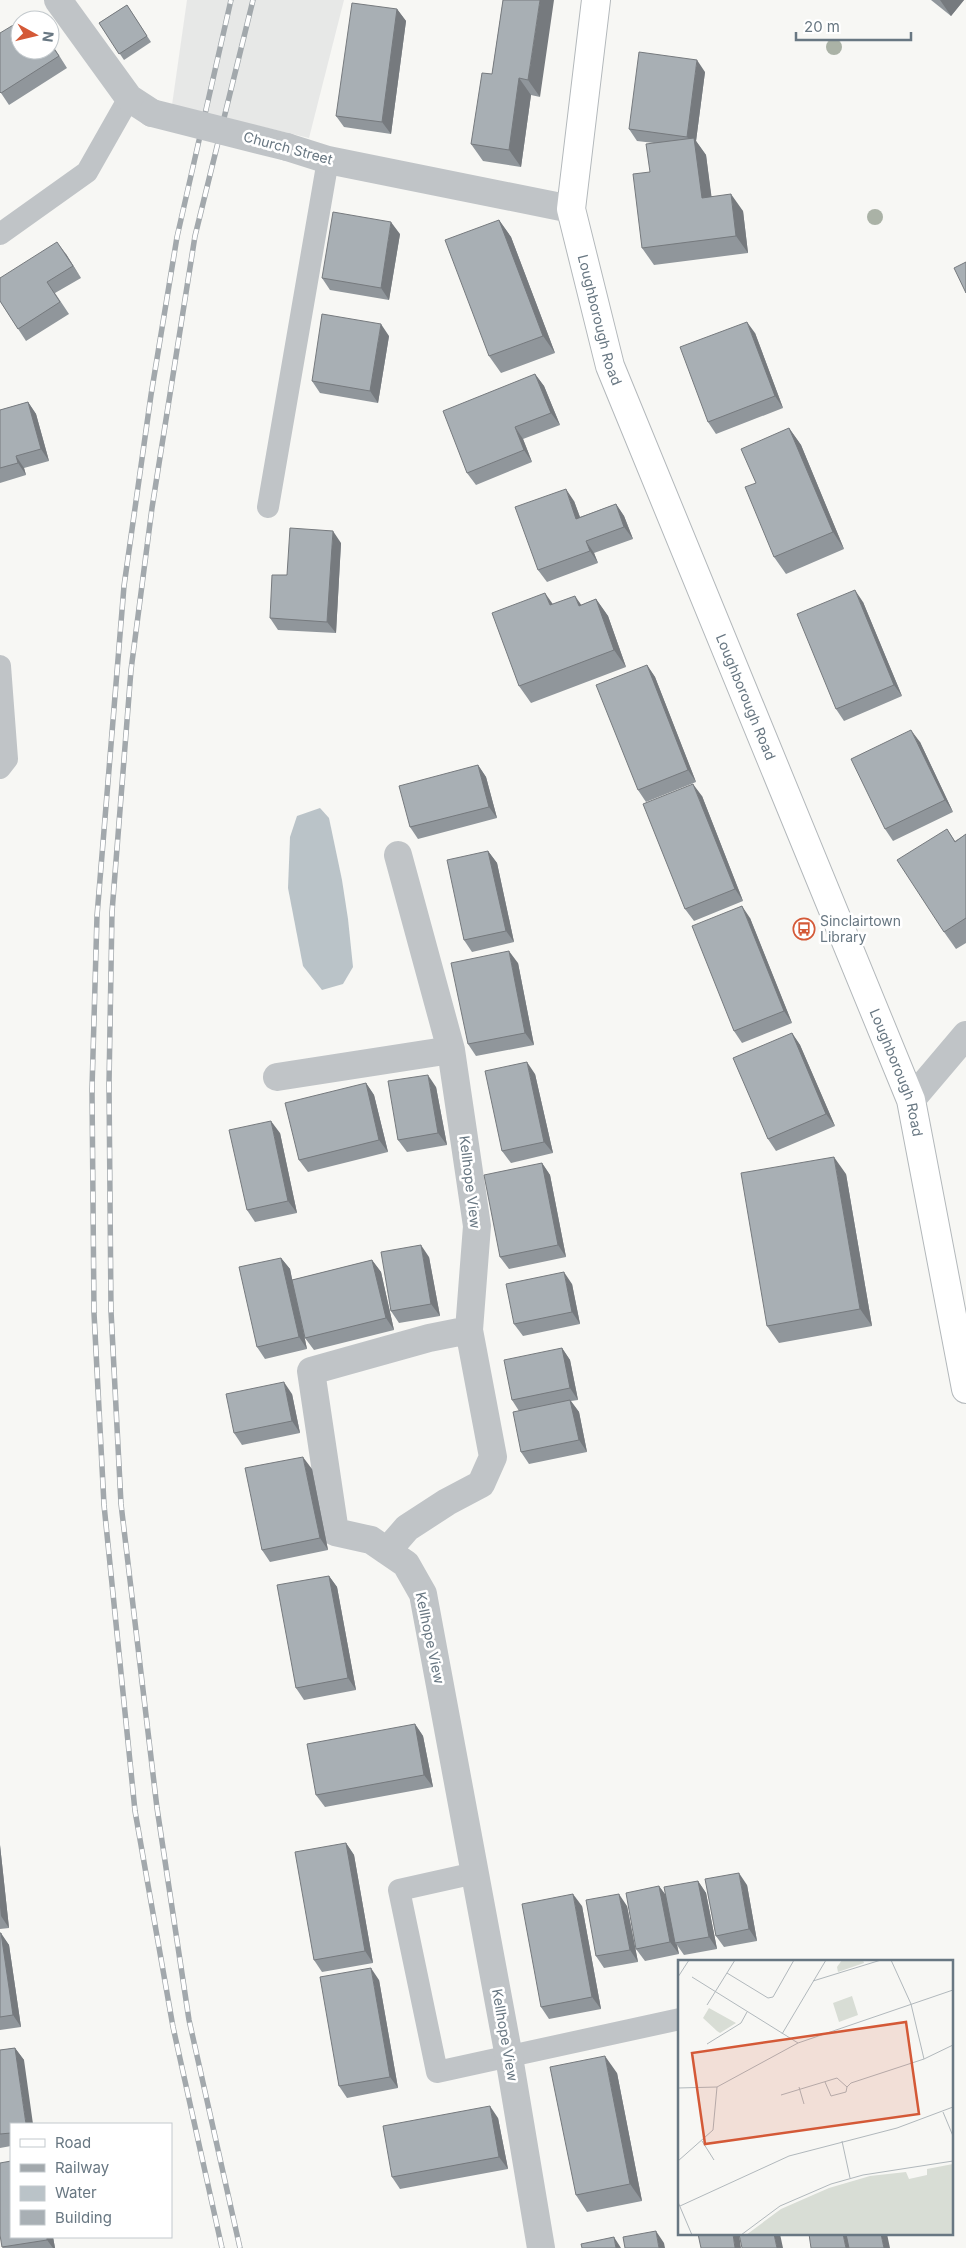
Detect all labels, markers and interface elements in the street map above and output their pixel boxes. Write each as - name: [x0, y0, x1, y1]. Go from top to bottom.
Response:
- north arrow: [10, 10, 60, 60]
- scale bar: [796, 10, 911, 42]
- text: 20 m: [804, 17, 840, 36]
- text: N: [39, 30, 58, 43]
- street label: Church Street: [242, 127, 335, 168]
- street label: Loughborough Road: [575, 253, 626, 388]
- street label: Loughborough Road: [713, 631, 780, 762]
- place label: Sinclairtown Library: [820, 912, 901, 945]
- bus stop icon: Sinclairtown Library: [792, 917, 816, 941]
- street label: Loughborough Road: [866, 1006, 927, 1138]
- street label: Kellhope View: [456, 1134, 485, 1229]
- street label: Kellhope View: [412, 1590, 449, 1685]
- inset map: [678, 1960, 954, 2236]
- street label: Kellhope View: [489, 1987, 522, 2082]
- legend: [10, 2123, 172, 2238]
- text: Road: [55, 2133, 91, 2152]
- text: Railway: [55, 2158, 110, 2177]
- text: Water: [55, 2183, 97, 2202]
- text: Building: [55, 2208, 112, 2227]

